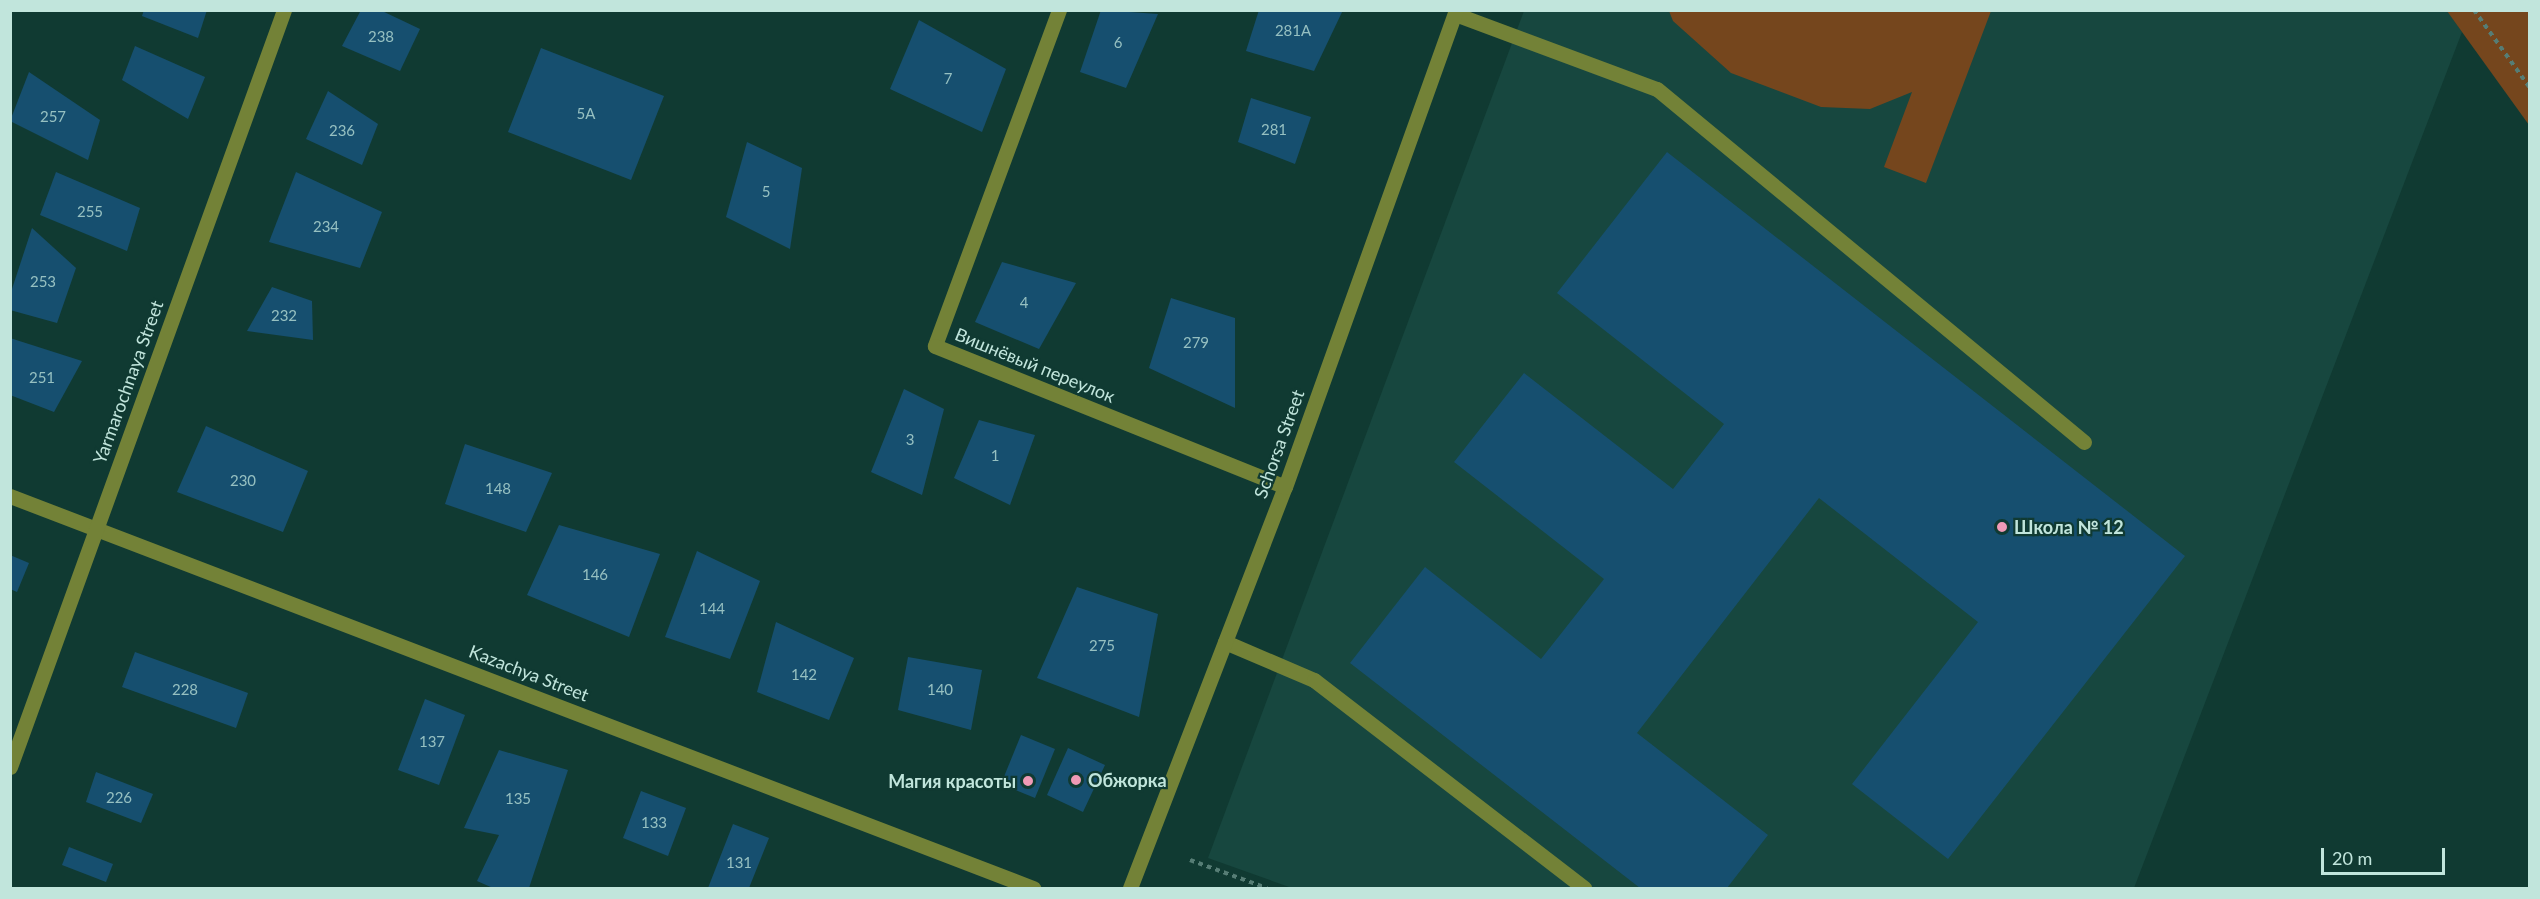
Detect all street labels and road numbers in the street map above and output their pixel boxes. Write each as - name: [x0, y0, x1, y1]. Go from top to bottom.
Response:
- street label: Yarmarochnaya Street: [88, 297, 168, 467]
- street label: Вишнёвый переулок: [952, 323, 1118, 407]
- street label: Schorsa Street: [1249, 387, 1309, 501]
- street label: Kazachya Street: [466, 640, 592, 706]

